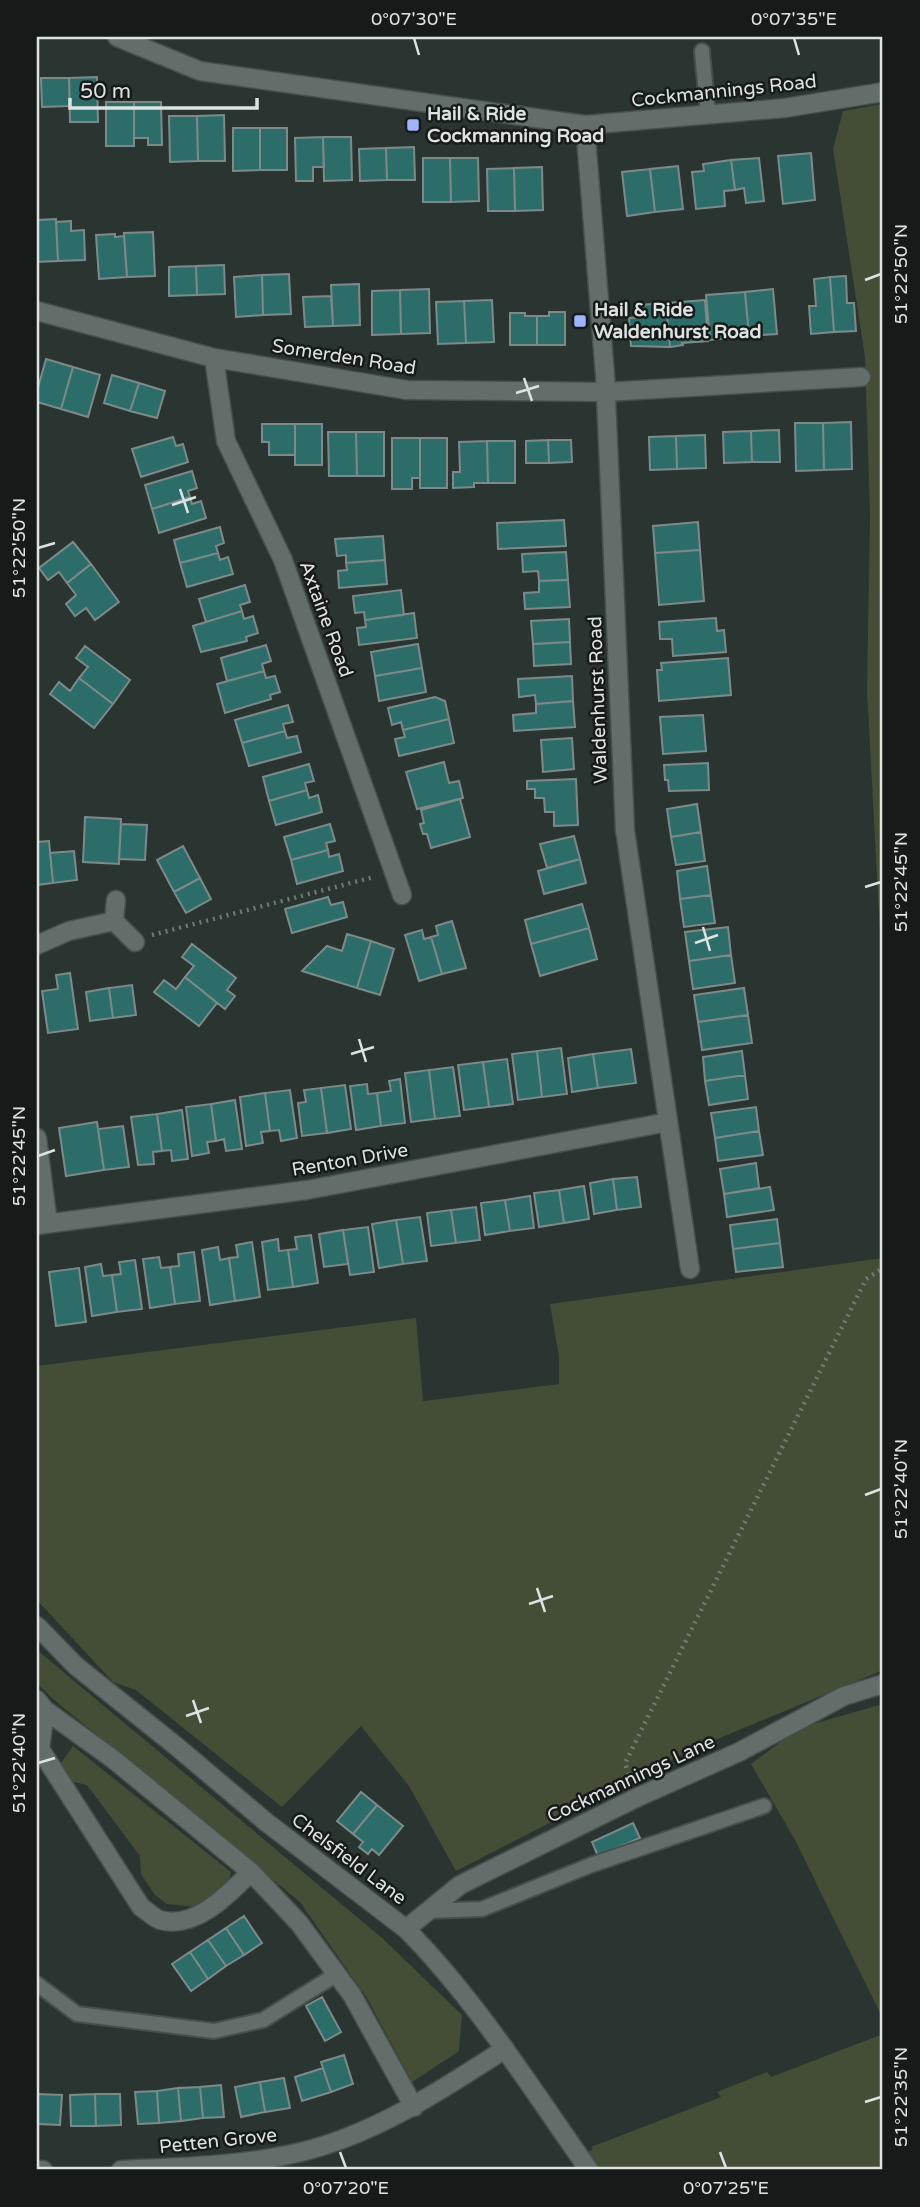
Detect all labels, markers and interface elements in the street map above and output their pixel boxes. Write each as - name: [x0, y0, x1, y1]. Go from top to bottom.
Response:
- text: 0°07'30"E: [371, 8, 457, 30]
- text: 0°07'35"E: [751, 8, 837, 30]
- scale bar: [70, 66, 257, 110]
- street label: Cockmannings Road: [630, 70, 818, 112]
- text: 50 m: [80, 79, 131, 104]
- place label: Hail & Ride Cockmanning Road: [427, 103, 604, 148]
- marker: Hail & Ride Cockmanning Road: [405, 117, 421, 133]
- text: 51°22'50"N: [890, 224, 912, 324]
- place label: Hail & Ride Waldenhurst Road: [594, 299, 762, 343]
- marker: Hail & Ride Waldenhurst Road: [572, 313, 588, 329]
- street label: Somerden Road: [270, 335, 418, 379]
- text: 51°22'50"N: [8, 498, 30, 598]
- street label: Axtaine Road: [295, 558, 357, 680]
- street label: Waldenhurst Road: [584, 616, 612, 784]
- text: 51°22'45"N: [890, 832, 912, 932]
- text: 51°22'45"N: [8, 1106, 30, 1206]
- street label: Renton Drive: [290, 1139, 410, 1181]
- text: 51°22'40"N: [890, 1439, 912, 1539]
- text: 51°22'40"N: [8, 1713, 30, 1813]
- street label: Cockmannings Lane: [544, 1730, 718, 1828]
- street label: Chelsfield Lane: [287, 1809, 411, 1909]
- text: 51°22'35"N: [890, 2047, 912, 2147]
- street label: Petten Grove: [158, 2124, 278, 2158]
- text: 0°07'20"E: [303, 2177, 389, 2199]
- text: 0°07'25"E: [683, 2177, 769, 2199]

